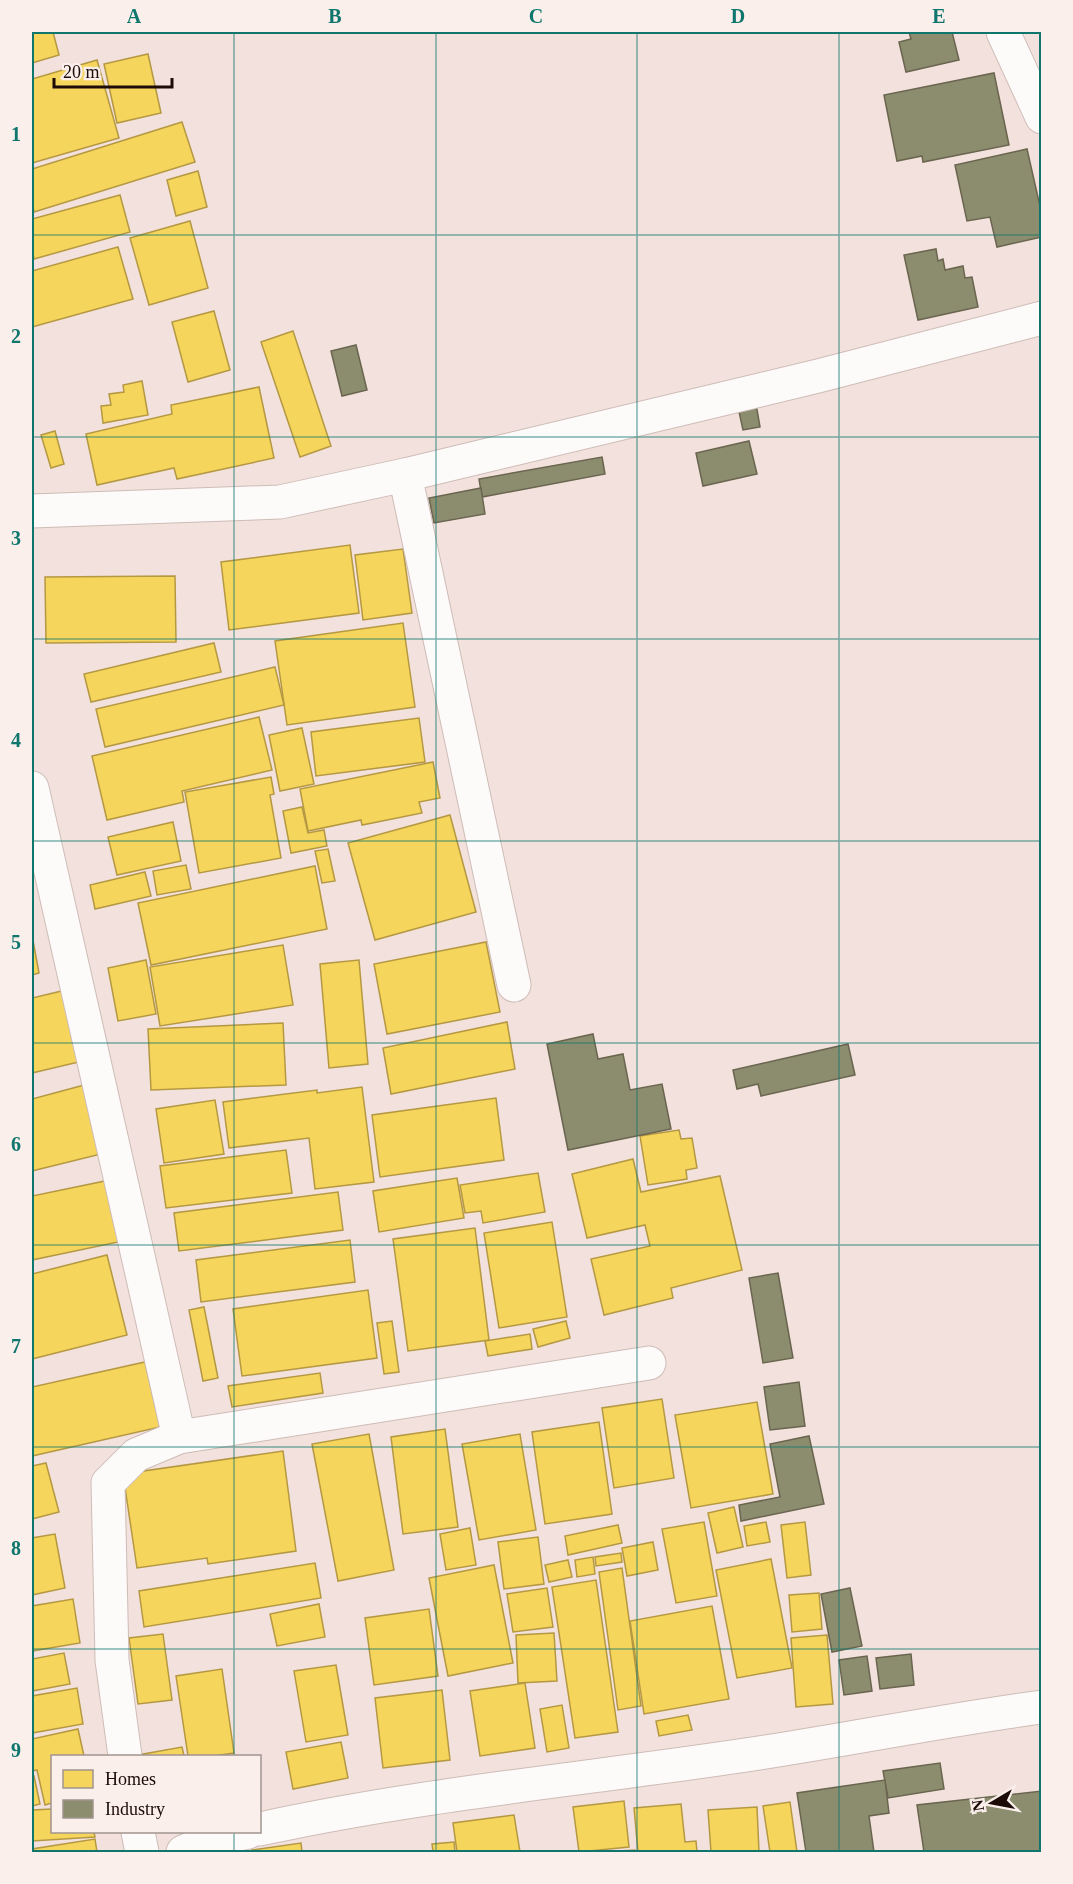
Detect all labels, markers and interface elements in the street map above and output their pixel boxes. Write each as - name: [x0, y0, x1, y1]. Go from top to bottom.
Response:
- text: A: [127, 5, 142, 27]
- text: B: [328, 5, 342, 27]
- text: C: [529, 5, 543, 27]
- text: D: [731, 5, 745, 27]
- text: E: [932, 5, 946, 27]
- scale bar: [54, 51, 172, 89]
- text: 20 m: [63, 62, 100, 82]
- text: 1: [11, 123, 21, 145]
- text: 2: [11, 325, 21, 347]
- text: 3: [11, 527, 21, 549]
- text: 4: [11, 729, 21, 751]
- text: 5: [11, 931, 21, 953]
- text: 6: [11, 1133, 21, 1155]
- text: 7: [11, 1335, 21, 1357]
- text: 8: [11, 1537, 21, 1559]
- text: 9: [11, 1739, 21, 1761]
- legend: [51, 1755, 261, 1833]
- text: Homes: [105, 1769, 156, 1789]
- north arrow: [962, 1773, 1022, 1833]
- text: N: [968, 1798, 987, 1813]
- text: Industry: [105, 1799, 165, 1819]

